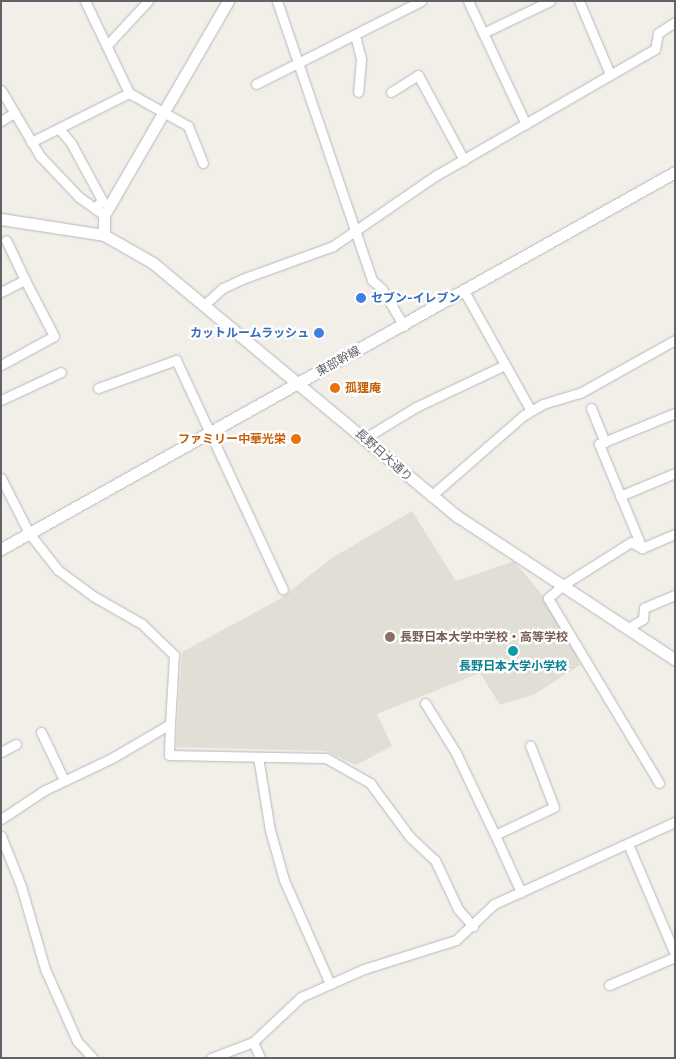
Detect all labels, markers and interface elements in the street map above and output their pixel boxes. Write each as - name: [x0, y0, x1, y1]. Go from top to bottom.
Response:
- place label: セブン-イレブン: [371, 291, 461, 305]
- marker: セブン-イレブン: [355, 292, 367, 304]
- place label: カットルームラッシュ: [189, 326, 309, 340]
- marker: カットルームラッシュ: [313, 327, 325, 339]
- street label: 東部幹線: [314, 343, 362, 379]
- place label: 孤狸庵: [345, 381, 381, 395]
- marker: 孤狸庵: [329, 382, 341, 394]
- street label: 長野日大通り: [352, 426, 416, 484]
- place label: ファミリー中華光栄: [178, 432, 286, 446]
- marker: ファミリー中華光栄: [290, 433, 302, 445]
- place label: 長野日本大学中学校・高等学校: [400, 630, 568, 644]
- marker: 長野日本大学中学校・高等学校: [384, 631, 396, 643]
- marker: 長野日本大学小学校: [507, 645, 519, 657]
- place label: 長野日本大学小学校: [459, 659, 567, 673]

